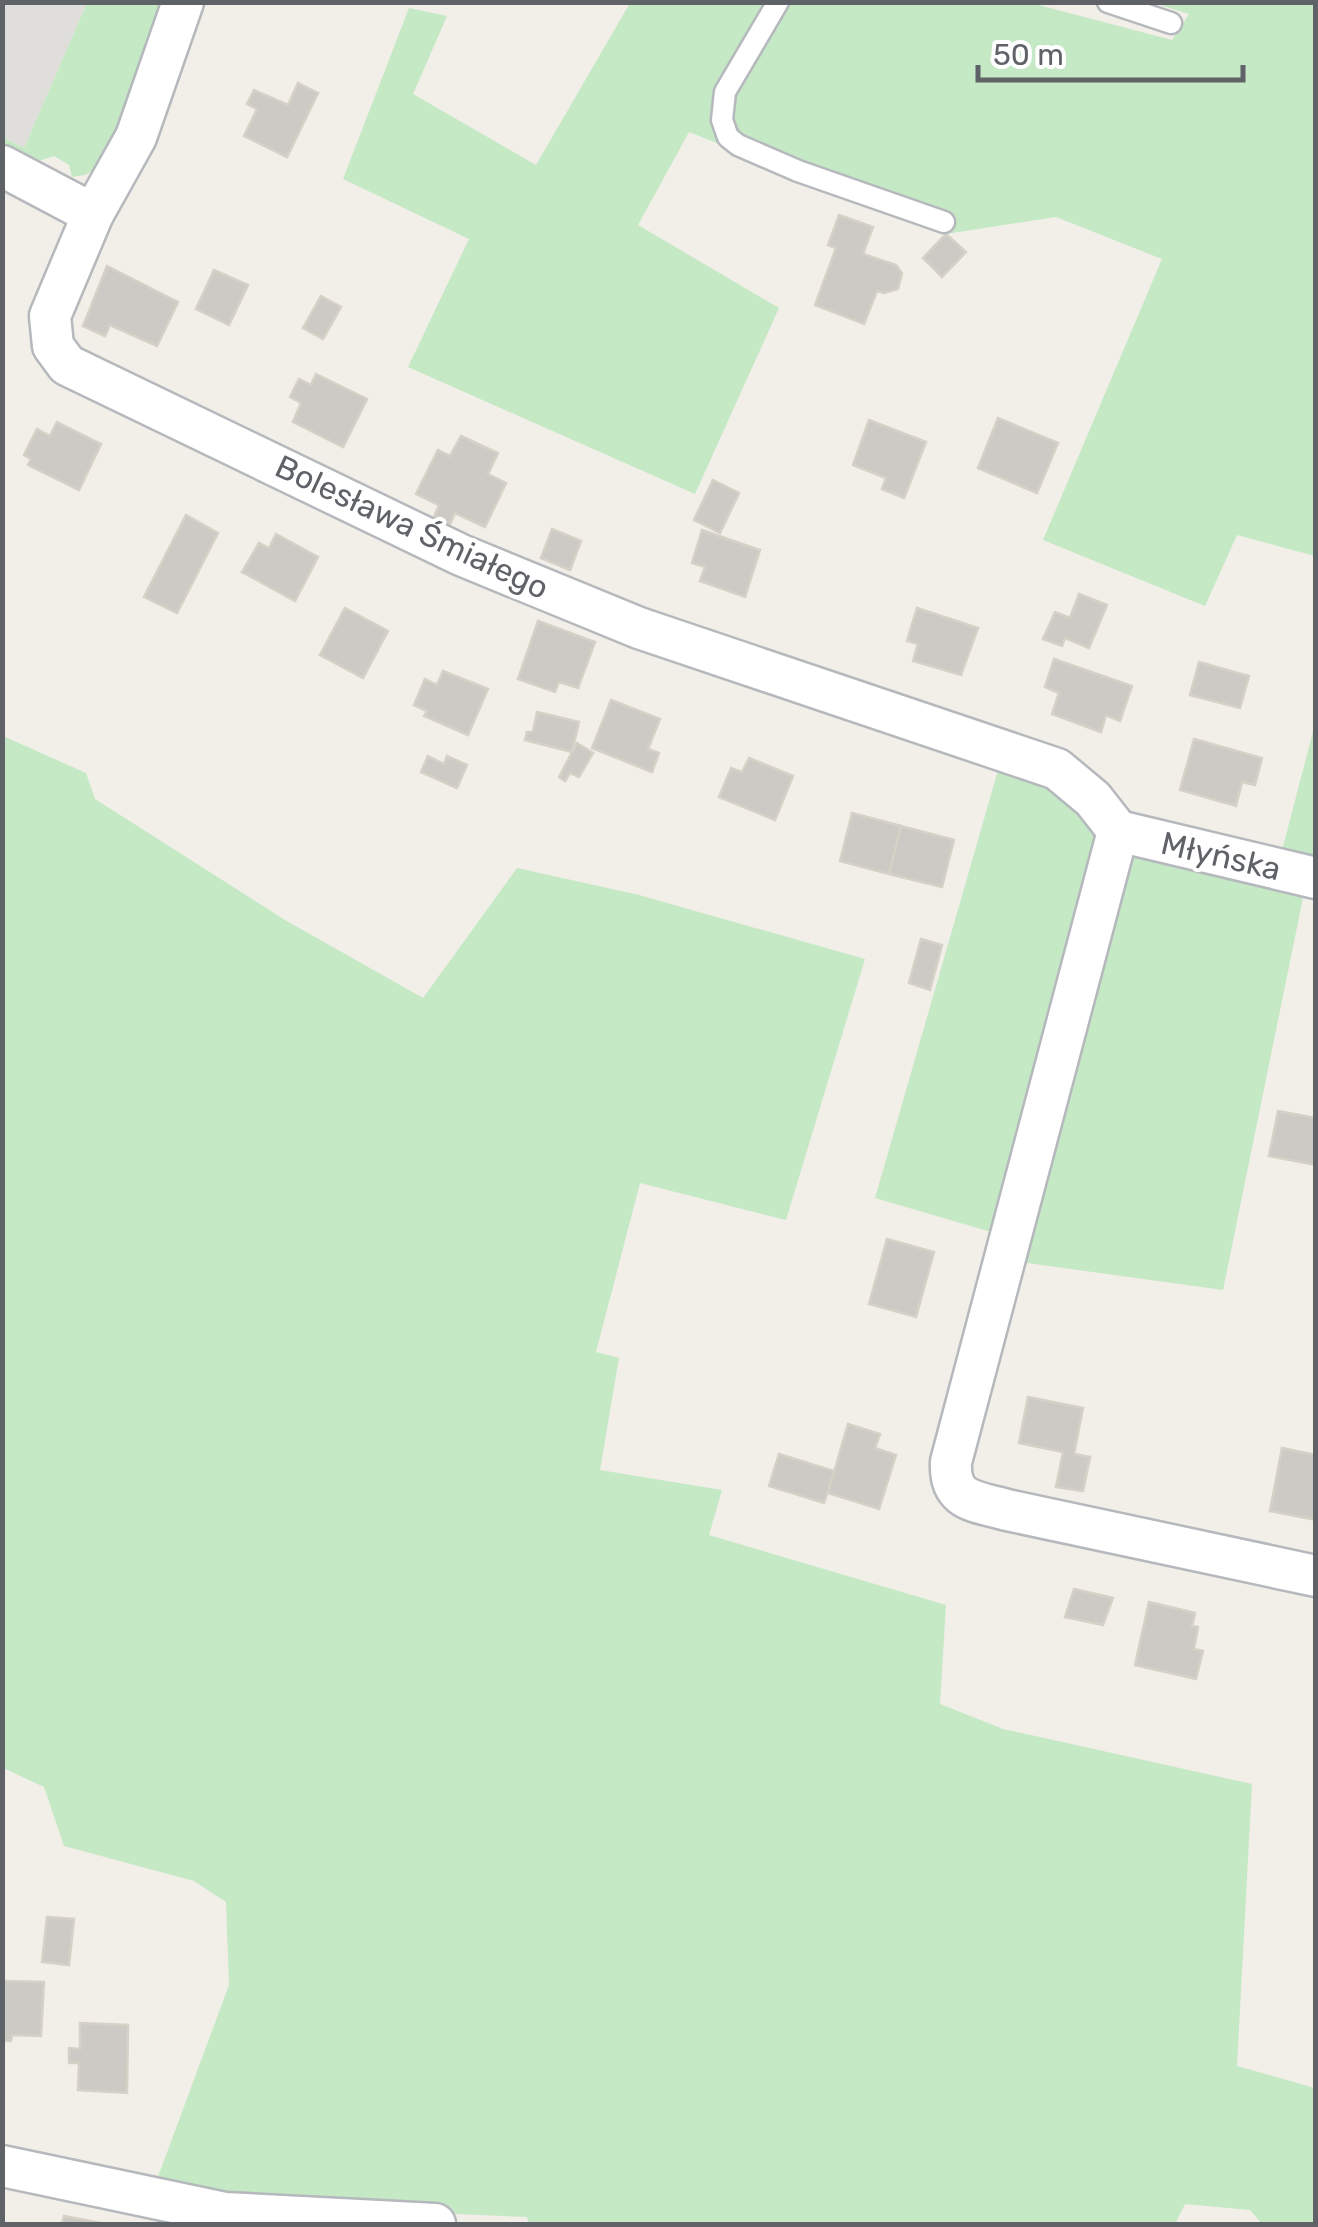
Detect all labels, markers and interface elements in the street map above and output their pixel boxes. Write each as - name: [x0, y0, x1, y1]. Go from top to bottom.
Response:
- scale bar: [978, 20, 1243, 82]
- text: 50 m: [993, 37, 1064, 73]
- street label: Bolesława Śmiałego: [269, 447, 555, 607]
- street label: Młyńska: [1158, 824, 1284, 888]

